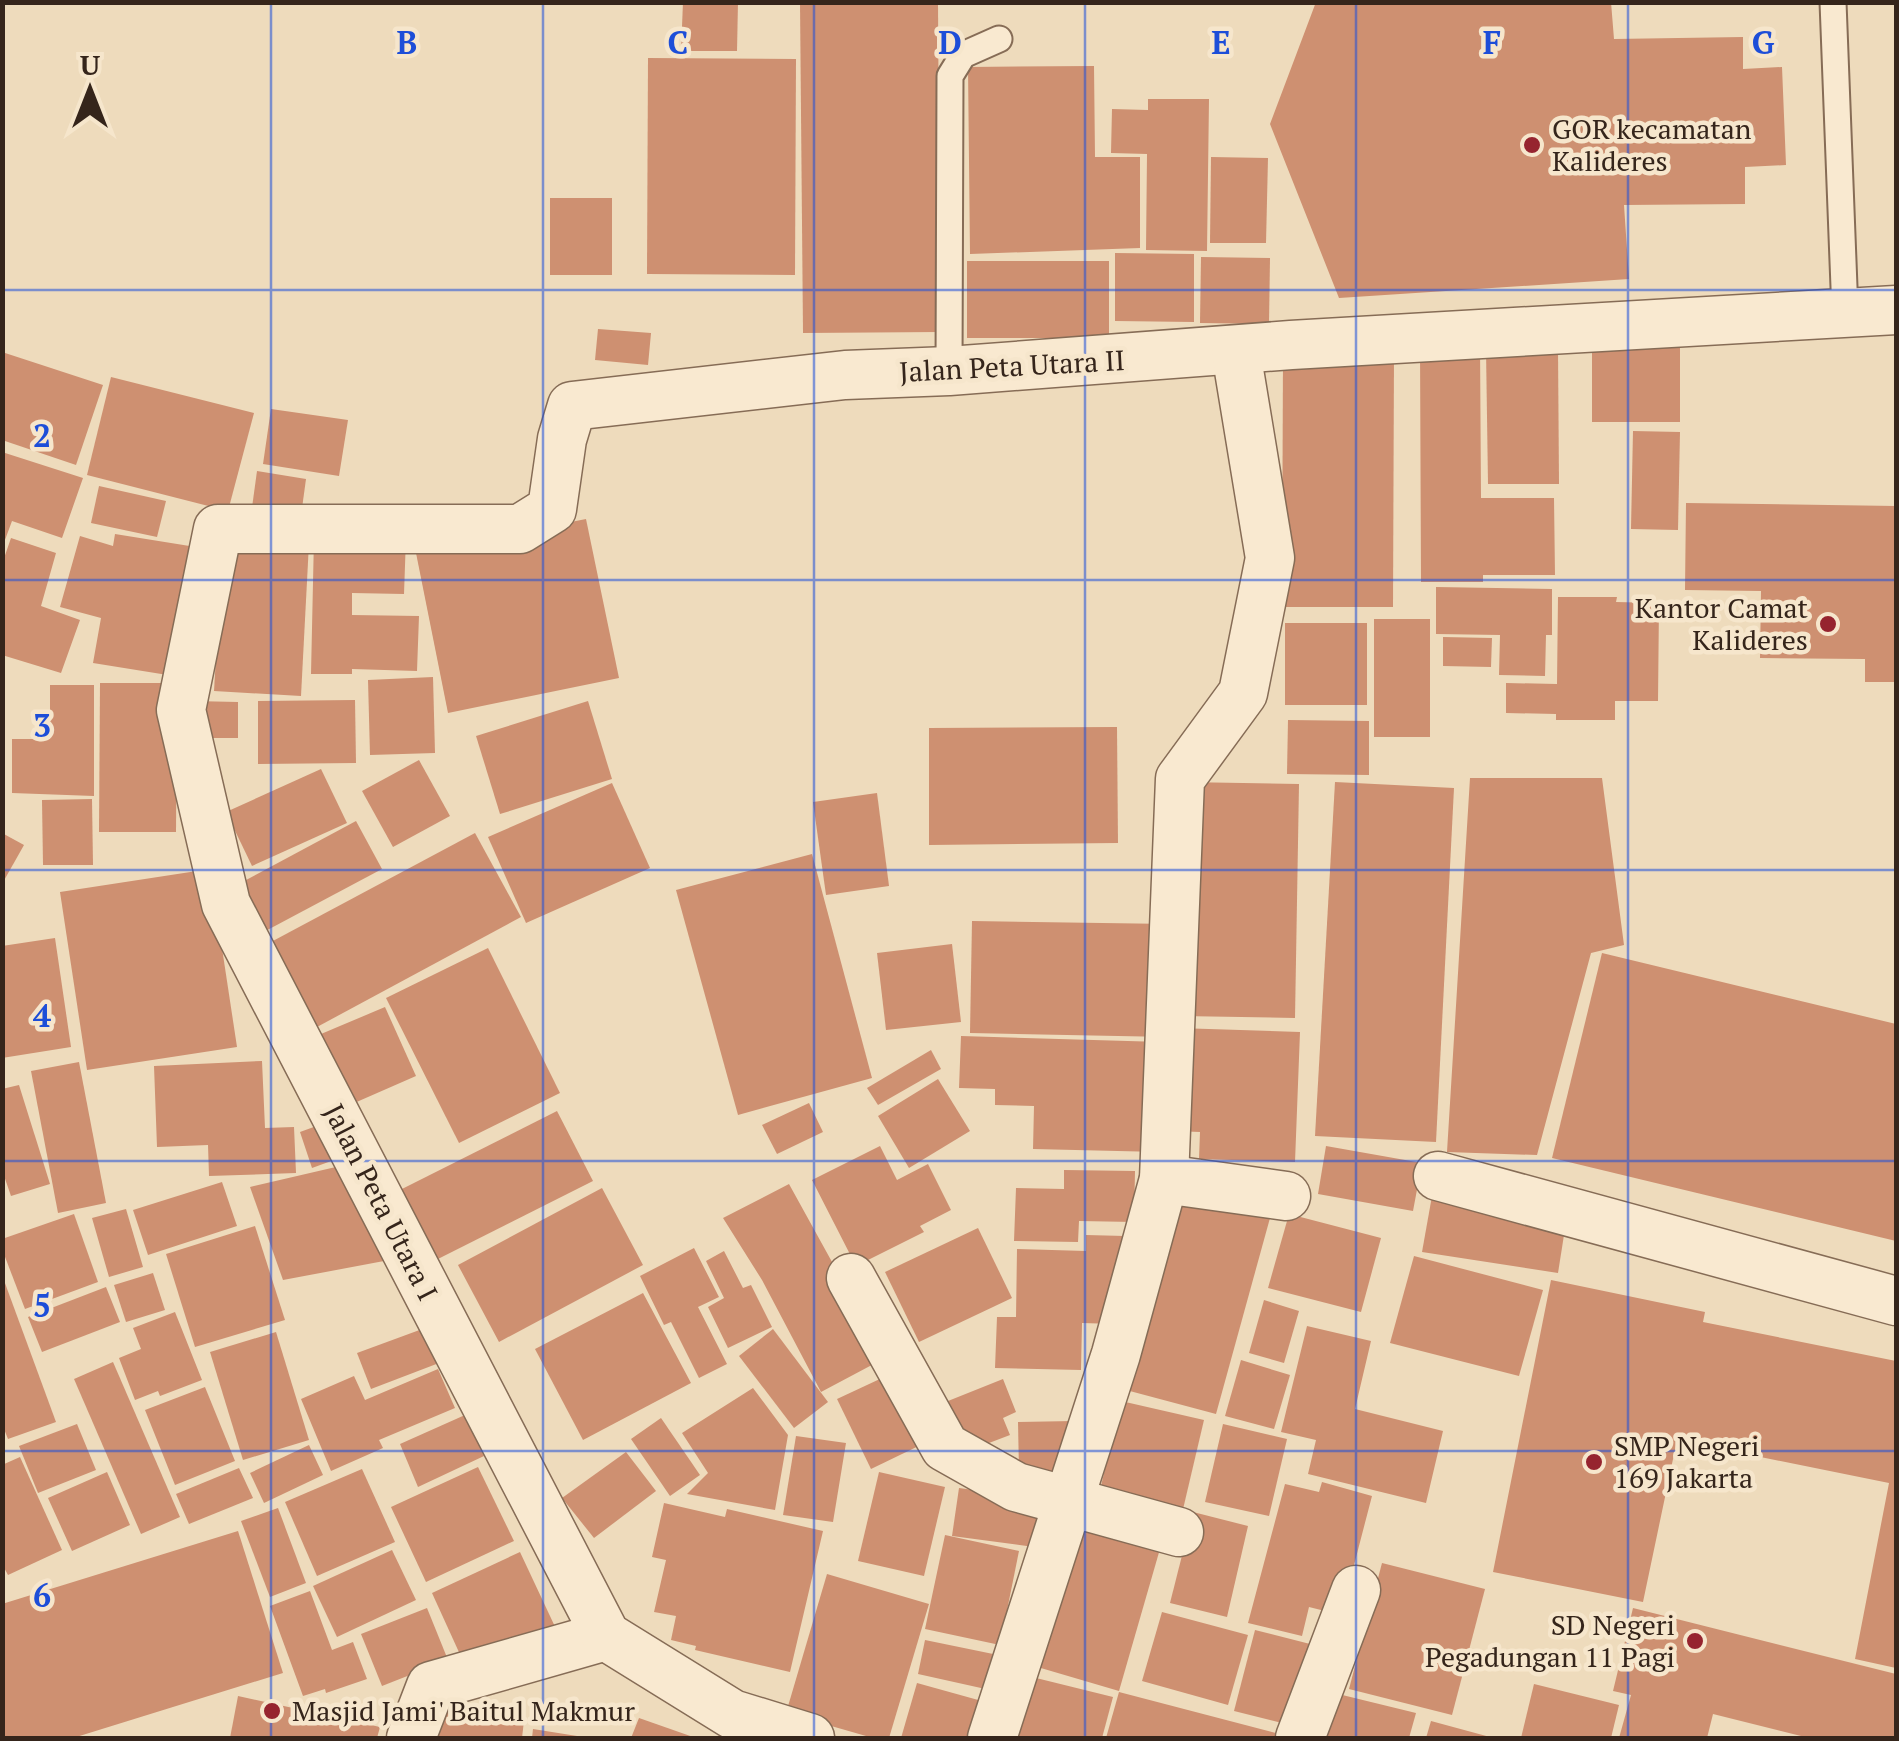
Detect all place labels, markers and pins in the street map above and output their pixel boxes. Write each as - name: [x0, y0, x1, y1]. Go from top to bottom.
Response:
- place label: GOR kecamatan Kalideres: [1552, 110, 1752, 179]
- marker: GOR kecamatan Kalideres: [1521, 134, 1543, 156]
- place label: Kantor Camat Kalideres: [1635, 589, 1809, 658]
- marker: Kantor Camat Kalideres: [1817, 613, 1839, 635]
- place label: SMP Negeri 169 Jakarta: [1614, 1427, 1759, 1496]
- marker: SMP Negeri 169 Jakarta: [1583, 1451, 1605, 1473]
- place label: SD Negeri Pegadungan 11 Pagi: [1425, 1606, 1675, 1675]
- marker: SD Negeri Pegadungan 11 Pagi: [1684, 1630, 1706, 1652]
- place label: Masjid Jami' Baitul Makmur: [292, 1692, 635, 1729]
- marker: Masjid Jami' Baitul Makmur: [261, 1700, 283, 1722]

